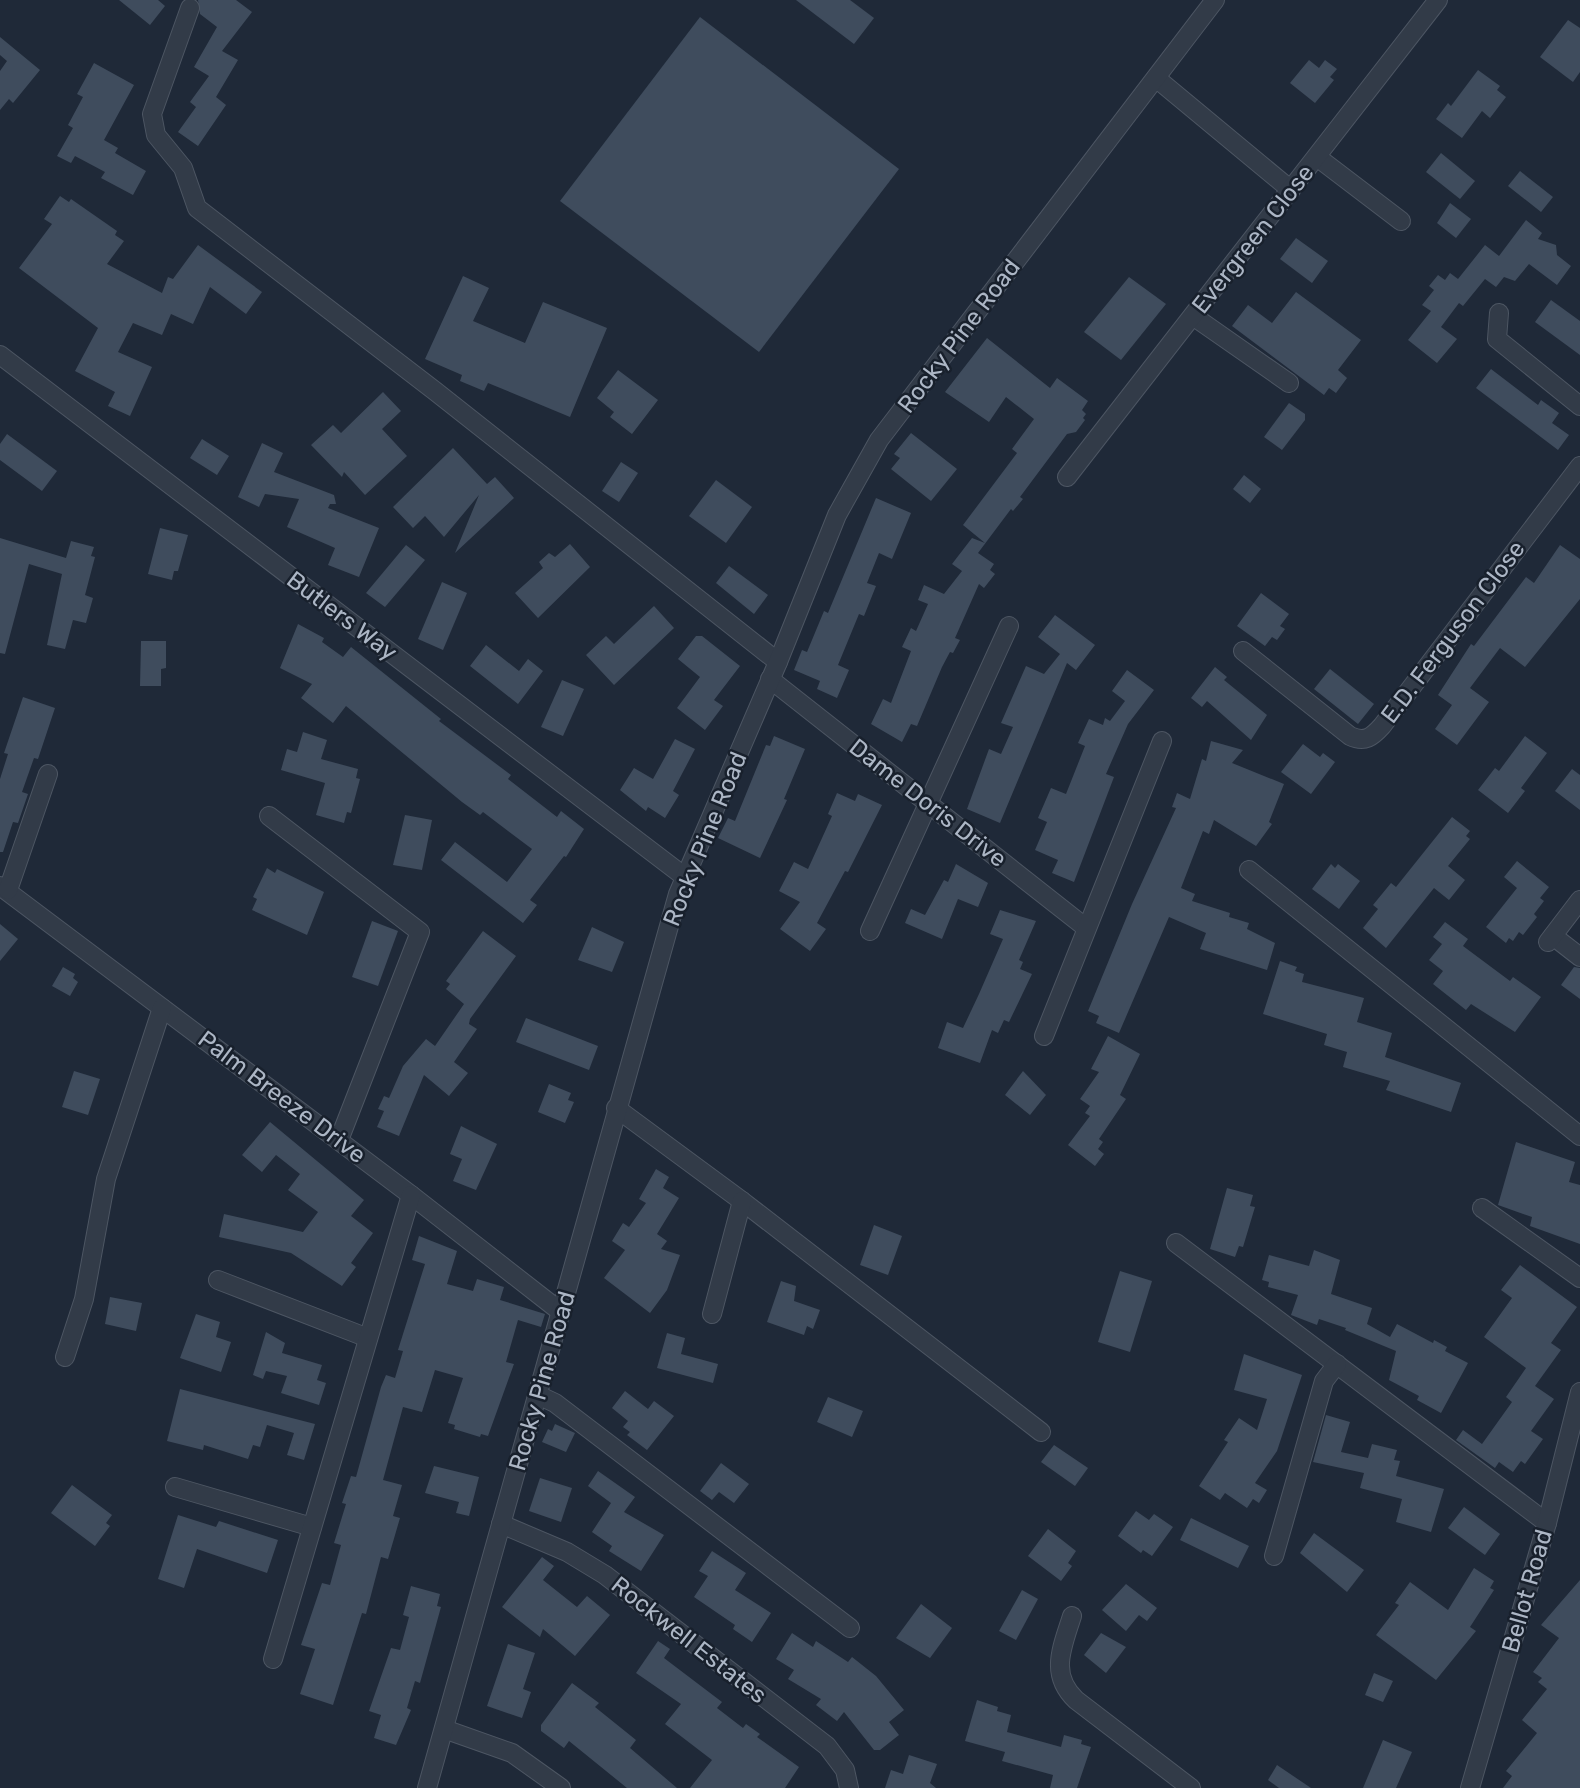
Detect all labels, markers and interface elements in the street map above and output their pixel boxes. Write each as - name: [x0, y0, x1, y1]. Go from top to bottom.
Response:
- street label: Evergreen Close: [1186, 159, 1320, 319]
- street label: Rocky Pine Road: [892, 254, 1026, 418]
- street label: E.D. Ferguson Close: [1375, 535, 1531, 729]
- street label: Butlers Way: [281, 565, 403, 667]
- street label: Dame Doris Drive: [844, 733, 1012, 873]
- street label: Rocky Pine Road: [657, 748, 753, 930]
- street label: Palm Breeze Drive: [193, 1025, 371, 1169]
- street label: Rocky Pine Road: [503, 1288, 581, 1474]
- street label: Bellot Road: [1496, 1526, 1558, 1656]
- street label: Rockwell Estates: [606, 1571, 772, 1709]

